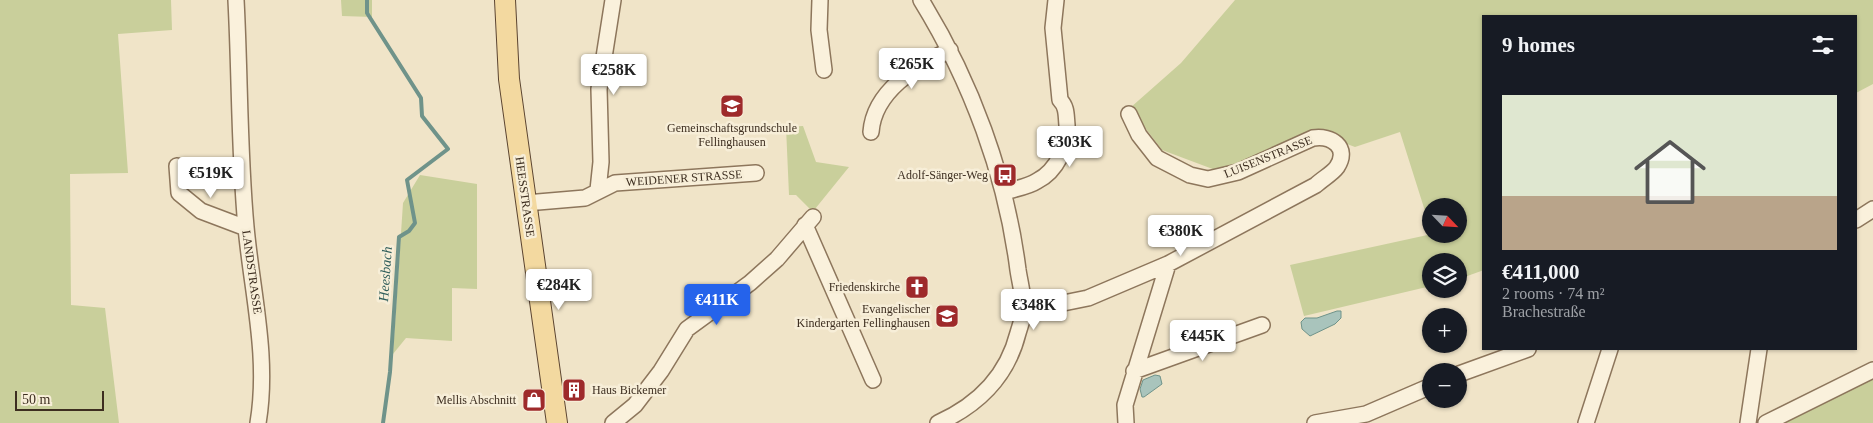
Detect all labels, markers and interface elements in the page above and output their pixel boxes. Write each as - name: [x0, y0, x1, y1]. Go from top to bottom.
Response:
- icon: filters: [1809, 31, 1837, 59]
- text: 9 homes: [1502, 33, 1575, 57]
- pin: €265K: [877, 48, 947, 90]
- pin: €258K: [579, 54, 649, 96]
- text: €265K: [890, 55, 934, 72]
- text: €258K: [592, 61, 636, 78]
- school or university icon: Gemeinschaftsgrundschule Fellinghausen: [719, 93, 745, 119]
- place label: Gemeinschaftsgrundschule Fellinghausen: [667, 121, 797, 149]
- pin: €303K: [1035, 126, 1105, 168]
- icon: home: [1625, 127, 1715, 217]
- text: €303K: [1048, 133, 1092, 150]
- street label: LUISENSTRASSE: [1222, 133, 1314, 181]
- pin: €519K: [176, 156, 246, 199]
- street label: HEESSTRASSE: [512, 156, 538, 238]
- bus stop icon: Adolf-Sänger-Weg: [992, 162, 1018, 188]
- text: €519K: [189, 164, 233, 181]
- street label: WEIDENER STRASSE: [625, 167, 743, 189]
- place label: Adolf-Sänger-Weg: [897, 168, 988, 182]
- north arrow: [1422, 198, 1468, 242]
- map controls: [1422, 198, 1467, 408]
- pin: €380K: [1146, 214, 1216, 257]
- text: €380K: [1159, 222, 1203, 239]
- street label: LANDSTRASSE: [239, 229, 265, 315]
- water label: Heesbach: [376, 246, 395, 303]
- button: layers: [1422, 253, 1467, 298]
- text: €411,000: [1502, 260, 1580, 284]
- pin: €284K: [524, 268, 594, 311]
- church icon: Friedenskirche: [904, 274, 930, 300]
- text: €284K: [537, 276, 581, 293]
- place label: Friedenskirche: [829, 280, 900, 294]
- pin: €411K: [682, 284, 752, 326]
- text: 2 rooms · 74 m²: [1502, 285, 1605, 302]
- pin: €348K: [999, 288, 1069, 331]
- text: €411K: [695, 291, 739, 308]
- text: €348K: [1012, 296, 1056, 313]
- place label: Evangelischer Kindergarten Fellinghausen: [797, 302, 930, 330]
- school or university icon: Evangelischer Kindergarten Fellinghausen: [934, 303, 960, 329]
- text: Brachestraße: [1502, 303, 1586, 320]
- button: +: [1422, 308, 1467, 353]
- pin: €445K: [1168, 320, 1238, 362]
- text: €445K: [1181, 327, 1225, 344]
- button: −: [1422, 363, 1467, 408]
- building icon: Haus Bickemer: [561, 377, 587, 403]
- place label: Haus Bickemer: [592, 383, 666, 397]
- shop icon: Mellis Abschnitt: [521, 387, 547, 413]
- scale bar: [15, 388, 104, 411]
- text: 50 m: [22, 392, 50, 407]
- place label: Mellis Abschnitt: [436, 393, 517, 407]

